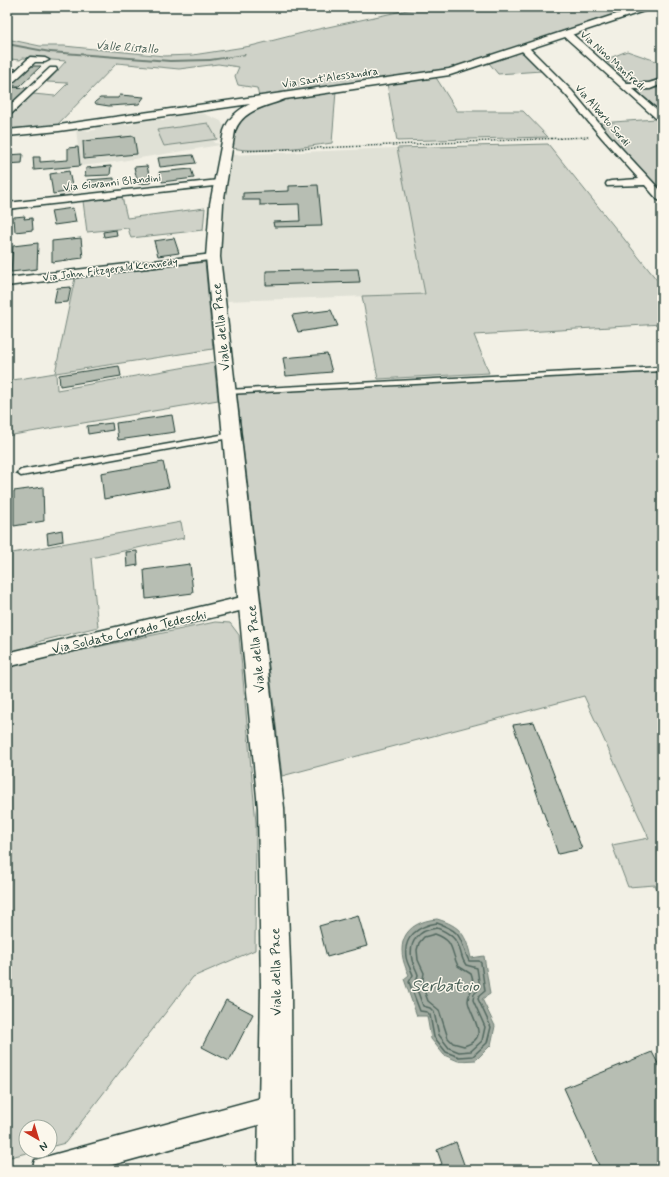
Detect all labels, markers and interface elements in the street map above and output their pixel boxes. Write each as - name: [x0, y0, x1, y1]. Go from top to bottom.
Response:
- street label: Via Nino Manfredi: [577, 28, 648, 94]
- water label: Valle Ristallo: [95, 38, 160, 58]
- street label: Via Sant'Alessandra: [281, 64, 380, 92]
- street label: Via Alberto Sordi: [571, 82, 633, 150]
- street label: Via Giovanni Blandini: [62, 171, 162, 195]
- street label: Via John Fitzgerald Kennedy: [42, 255, 179, 285]
- street label: Viale della Pace: [208, 282, 235, 371]
- street label: Viale della Pace: [243, 604, 270, 693]
- street label: Via Soldato Corrado Tedeschi: [50, 606, 208, 659]
- street label: Viale della Pace: [267, 928, 286, 1016]
- water label: Serbatoio: [411, 975, 480, 997]
- north arrow: [18, 1119, 58, 1159]
- text: N: [36, 1138, 51, 1154]

